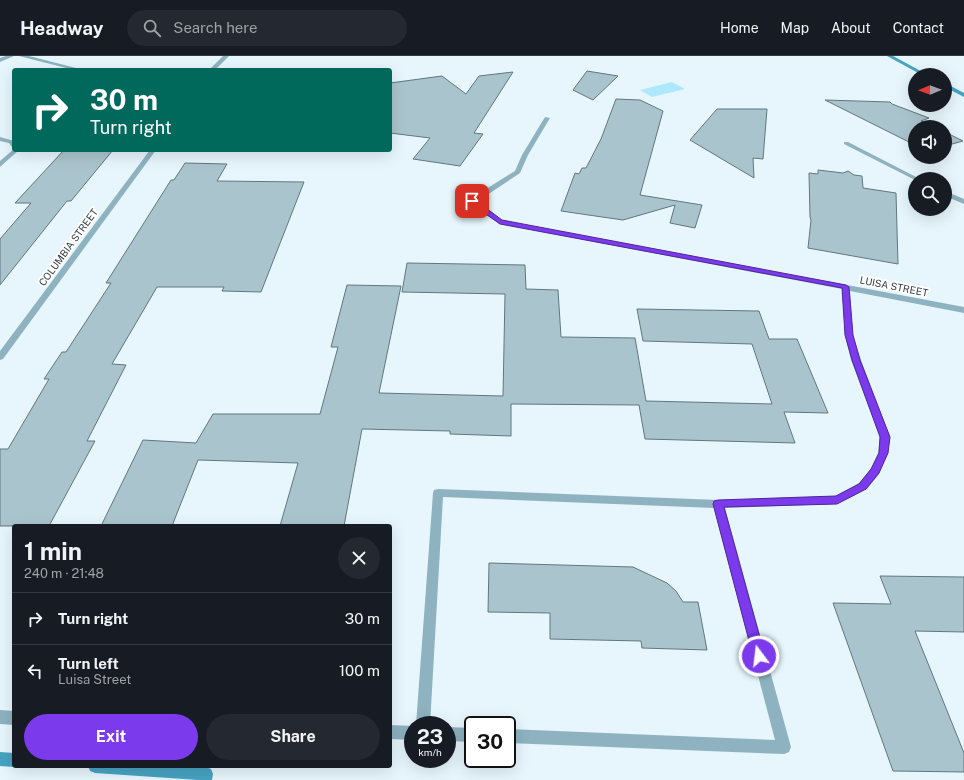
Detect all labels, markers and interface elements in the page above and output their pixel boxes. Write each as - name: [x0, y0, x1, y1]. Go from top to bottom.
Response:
- search box: [127, 10, 407, 46]
- text: Headway: [20, 17, 103, 39]
- icon: search: [141, 17, 163, 39]
- text: Search here: [173, 19, 258, 36]
- text: Home: [720, 20, 759, 36]
- text: Map: [781, 20, 809, 36]
- text: About: [831, 20, 871, 36]
- text: Contact: [893, 20, 944, 36]
- north arrow: [908, 68, 952, 112]
- map controls: [908, 68, 952, 216]
- text: 30 m: [90, 83, 158, 116]
- icon: right: [24, 84, 76, 136]
- text: Turn right: [90, 117, 172, 138]
- button: sound: [908, 120, 952, 164]
- button: search: [908, 172, 952, 216]
- pin: [455, 184, 489, 218]
- icon: arrive: [461, 190, 483, 212]
- street label: COLUMBIA STREET: [36, 206, 100, 288]
- street label: LUISA STREET: [859, 274, 929, 299]
- text: 1 min: [24, 537, 82, 565]
- button: close: [338, 537, 380, 579]
- text: 240 m · 21:48: [24, 566, 104, 581]
- icon: right: [24, 608, 46, 630]
- text: Turn right: [58, 610, 128, 627]
- text: 30 m: [345, 610, 380, 627]
- position arrow: [738, 635, 780, 677]
- text: Turn left: [58, 655, 119, 672]
- icon: left: [24, 660, 46, 682]
- text: 100 m: [339, 662, 380, 679]
- text: Luisa Street: [58, 672, 131, 687]
- button: Exit: [24, 714, 198, 760]
- button: Share: [206, 714, 380, 760]
- speed limit sign: 30: [464, 716, 516, 768]
- text: 23: [417, 725, 443, 749]
- text: km/h: [418, 746, 442, 758]

